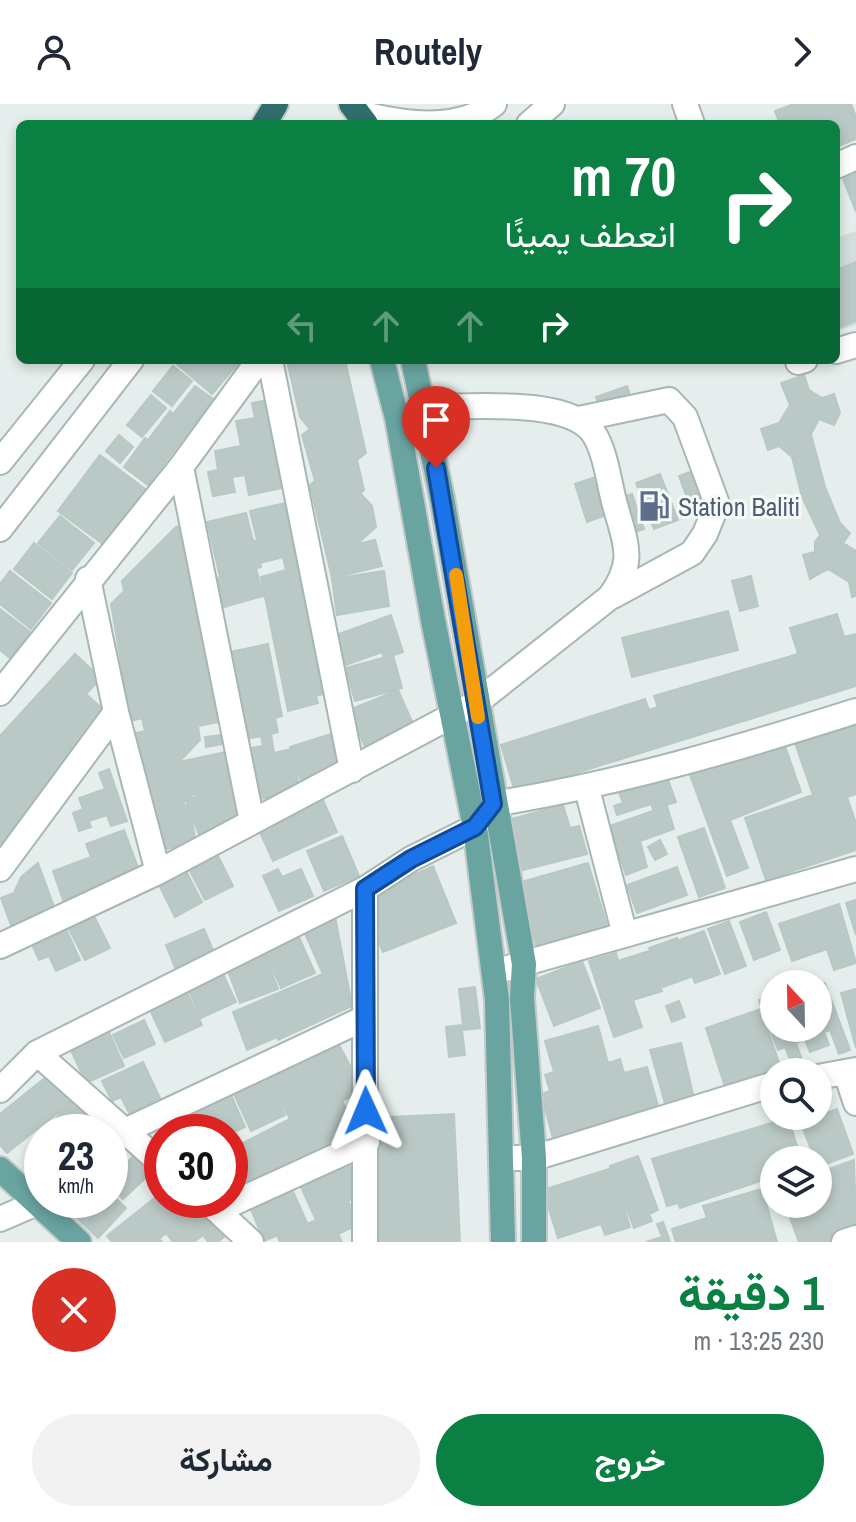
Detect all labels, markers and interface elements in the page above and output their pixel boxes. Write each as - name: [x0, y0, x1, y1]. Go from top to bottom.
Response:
- text: Routely: [374, 28, 482, 76]
- icon: person: [32, 30, 76, 74]
- icon: forward: [780, 30, 824, 74]
- text: 70 m: [571, 138, 676, 213]
- icon: right: [704, 152, 808, 256]
- text: انعطف يمينًا: [504, 210, 676, 258]
- icon: left: [280, 304, 324, 348]
- icon: ahead: [364, 304, 408, 348]
- icon: ahead: [448, 304, 492, 348]
- icon: right: [532, 304, 576, 348]
- pin: [402, 386, 470, 468]
- icon: arrive: [414, 398, 458, 442]
- fuel station icon: Station Baliti: [637, 489, 671, 523]
- place label: Station Baliti: [678, 489, 800, 524]
- north arrow: [760, 970, 832, 1042]
- map controls: [760, 970, 832, 1218]
- button: search: [760, 1058, 832, 1130]
- position arrow: [324, 1069, 408, 1153]
- speed limit sign: 30: [144, 1114, 248, 1218]
- text: 23: [58, 1129, 94, 1182]
- button: layers: [760, 1146, 832, 1218]
- text: km/h: [58, 1172, 94, 1199]
- text: 1 دقيقة: [678, 1260, 824, 1325]
- button: close: [32, 1268, 116, 1352]
- text: 230 m · 13:25: [694, 1323, 824, 1358]
- button: مشاركة: [32, 1414, 420, 1506]
- button: خروج: [436, 1414, 824, 1506]

